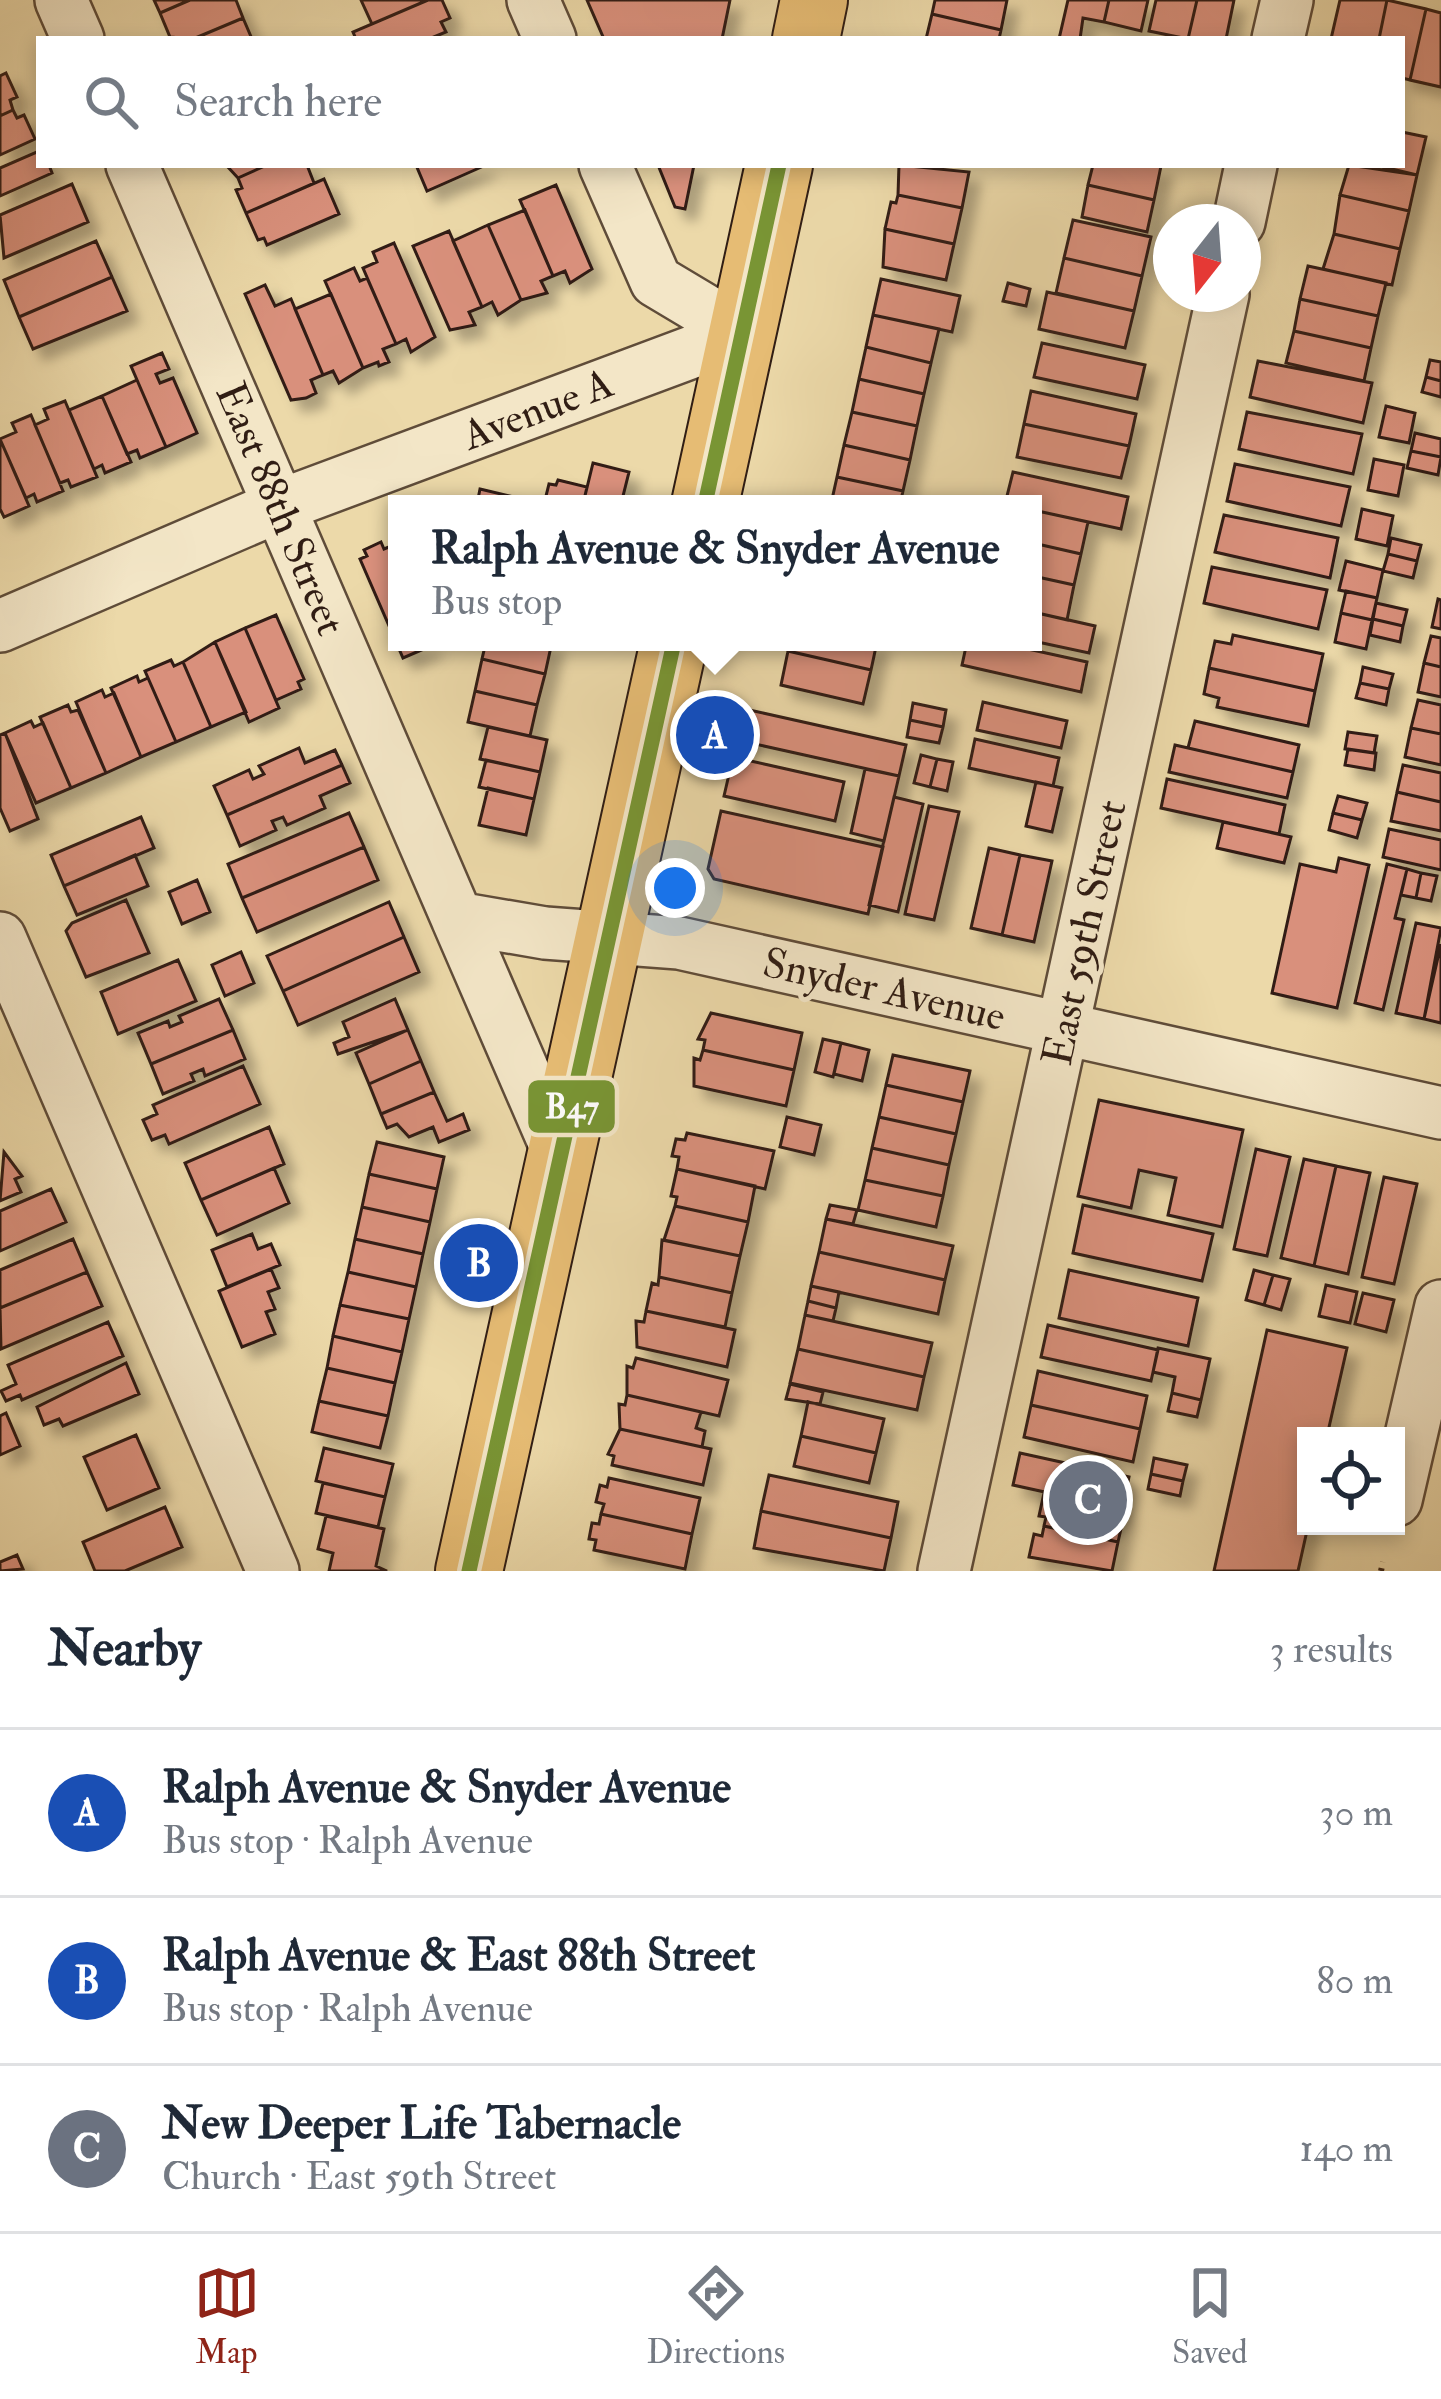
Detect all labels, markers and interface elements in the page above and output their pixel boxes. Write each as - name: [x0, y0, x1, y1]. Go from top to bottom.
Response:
- search box: [36, 36, 1405, 168]
- icon: search: [78, 69, 144, 135]
- text: Search here: [174, 74, 382, 130]
- north arrow: [1153, 204, 1261, 312]
- street label: Avenue A: [454, 358, 621, 463]
- street label: East 88th Street: [203, 375, 357, 643]
- popup: [388, 495, 1042, 651]
- text: Ralph Avenue & Snyder Avenue: [430, 521, 1000, 577]
- text: Bus stop: [430, 577, 562, 626]
- pin: A: [676, 690, 754, 780]
- street label: East 59th Street: [1031, 796, 1139, 1070]
- your location: [645, 858, 705, 918]
- street label: Snyder Avenue: [758, 937, 1010, 1043]
- line badge: B47: [526, 1078, 617, 1135]
- text: B47: [545, 1087, 600, 1128]
- pin: B: [440, 1218, 518, 1308]
- map controls: [1297, 1427, 1405, 1535]
- button: locate: [1297, 1427, 1405, 1535]
- pin: C: [1049, 1455, 1127, 1545]
- text: Nearby: [48, 1617, 201, 1681]
- text: 3 results: [1270, 1625, 1393, 1674]
- text: Ralph Avenue & Snyder Avenue: [162, 1760, 731, 1816]
- text: A: [75, 1788, 99, 1837]
- text: 30 m: [1320, 1788, 1393, 1837]
- text: Bus stop · Ralph Avenue: [162, 1816, 533, 1865]
- text: Ralph Avenue & East 88th Street: [162, 1928, 755, 1984]
- text: B: [74, 1956, 100, 2005]
- text: 80 m: [1316, 1956, 1393, 2005]
- text: Bus stop · Ralph Avenue: [162, 1984, 533, 2033]
- text: New Deeper Life Tabernacle: [162, 2096, 681, 2152]
- text: C: [73, 2124, 101, 2173]
- text: 140 m: [1300, 2124, 1393, 2173]
- text: Church · East 59th Street: [162, 2152, 556, 2201]
- tab: Map: [194, 2260, 260, 2373]
- tab: Directions: [647, 2260, 785, 2373]
- tab: Saved: [1172, 2260, 1247, 2373]

